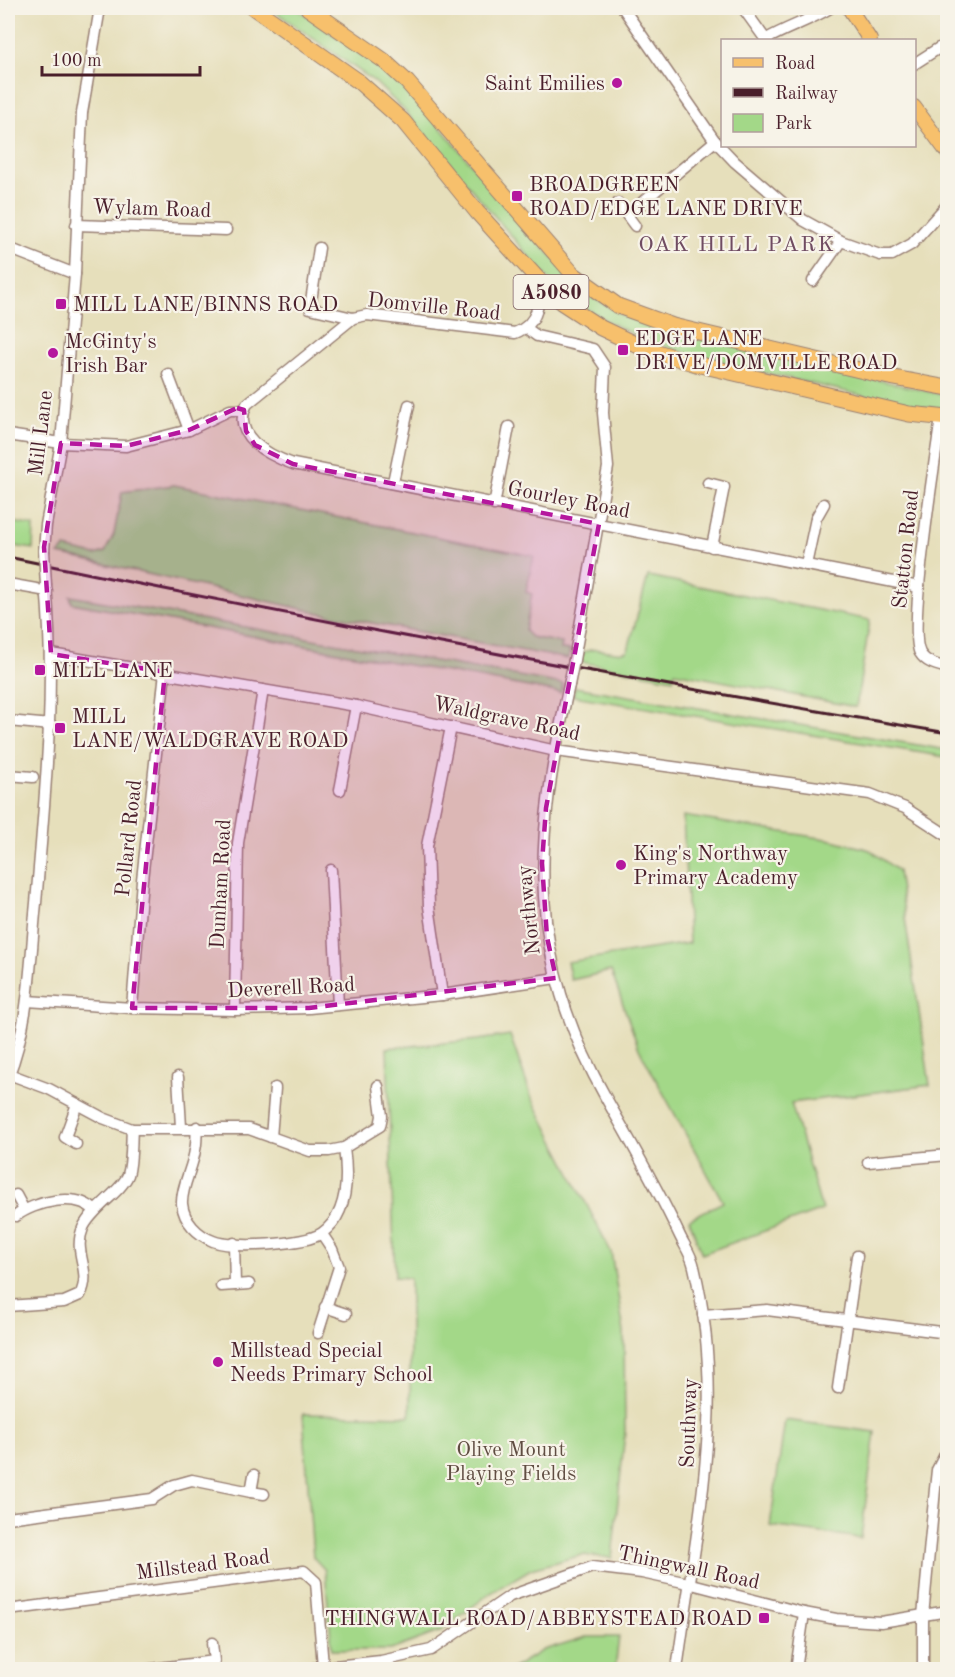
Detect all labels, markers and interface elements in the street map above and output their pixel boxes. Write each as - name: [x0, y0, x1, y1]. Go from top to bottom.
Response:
- scale bar: [42, 39, 200, 77]
- legend: [721, 39, 916, 147]
- text: 100 m: [51, 52, 102, 70]
- text: Road: [775, 55, 815, 73]
- place label: Saint Emilies: [484, 74, 605, 95]
- marker: Saint Emilies: [610, 76, 624, 90]
- text: Railway: [775, 85, 838, 103]
- text: Park: [775, 115, 812, 133]
- place label: BROADGREEN ROAD/EDGE LANE DRIVE: [529, 175, 803, 220]
- marker: BROADGREEN ROAD/EDGE LANE DRIVE: [510, 189, 524, 203]
- street label: Wylam Road: [92, 197, 212, 222]
- district label: OAK HILL PARK: [638, 234, 836, 256]
- road number: A5080: [514, 275, 588, 309]
- street label: Domville Road: [366, 290, 502, 325]
- place label: MILL LANE/BINNS ROAD: [73, 295, 338, 316]
- marker: MILL LANE/BINNS ROAD: [54, 297, 68, 311]
- place label: EDGE LANE DRIVE/DOMVILLE ROAD: [635, 329, 897, 374]
- place label: McGinty's Irish Bar: [65, 332, 157, 377]
- marker: EDGE LANE DRIVE/DOMVILLE ROAD: [616, 343, 630, 357]
- marker: McGinty's Irish Bar: [46, 346, 60, 360]
- street label: Mill Lane: [26, 389, 57, 477]
- street label: Gourley Road: [506, 478, 632, 523]
- street label: Statton Road: [890, 488, 923, 610]
- place label: MILL LANE: [52, 661, 173, 682]
- marker: MILL LANE: [33, 663, 47, 677]
- street label: Waldgrave Road: [431, 694, 582, 745]
- place label: MILL LANE/WALDGRAVE ROAD: [72, 707, 348, 752]
- marker: MILL LANE/WALDGRAVE ROAD: [53, 721, 67, 735]
- street label: Pollard Road: [113, 779, 146, 898]
- street label: Dunham Road: [208, 819, 235, 950]
- place label: King's Northway Primary Academy: [633, 844, 798, 889]
- marker: King's Northway Primary Academy: [614, 858, 628, 872]
- street label: Northway: [514, 864, 545, 956]
- street label: Deverell Road: [227, 975, 356, 1002]
- place label: Millstead Special Needs Primary School: [230, 1341, 433, 1386]
- marker: Millstead Special Needs Primary School: [211, 1355, 225, 1369]
- street label: Southway: [677, 1378, 702, 1469]
- park label: Olive Mount Playing Fields: [446, 1440, 576, 1485]
- street label: Thingwall Road: [616, 1543, 762, 1594]
- street label: Millstead Road: [135, 1547, 271, 1584]
- place label: THINGWALL ROAD/ABBEYSTEAD ROAD: [325, 1609, 752, 1630]
- marker: THINGWALL ROAD/ABBEYSTEAD ROAD: [757, 1611, 771, 1625]

